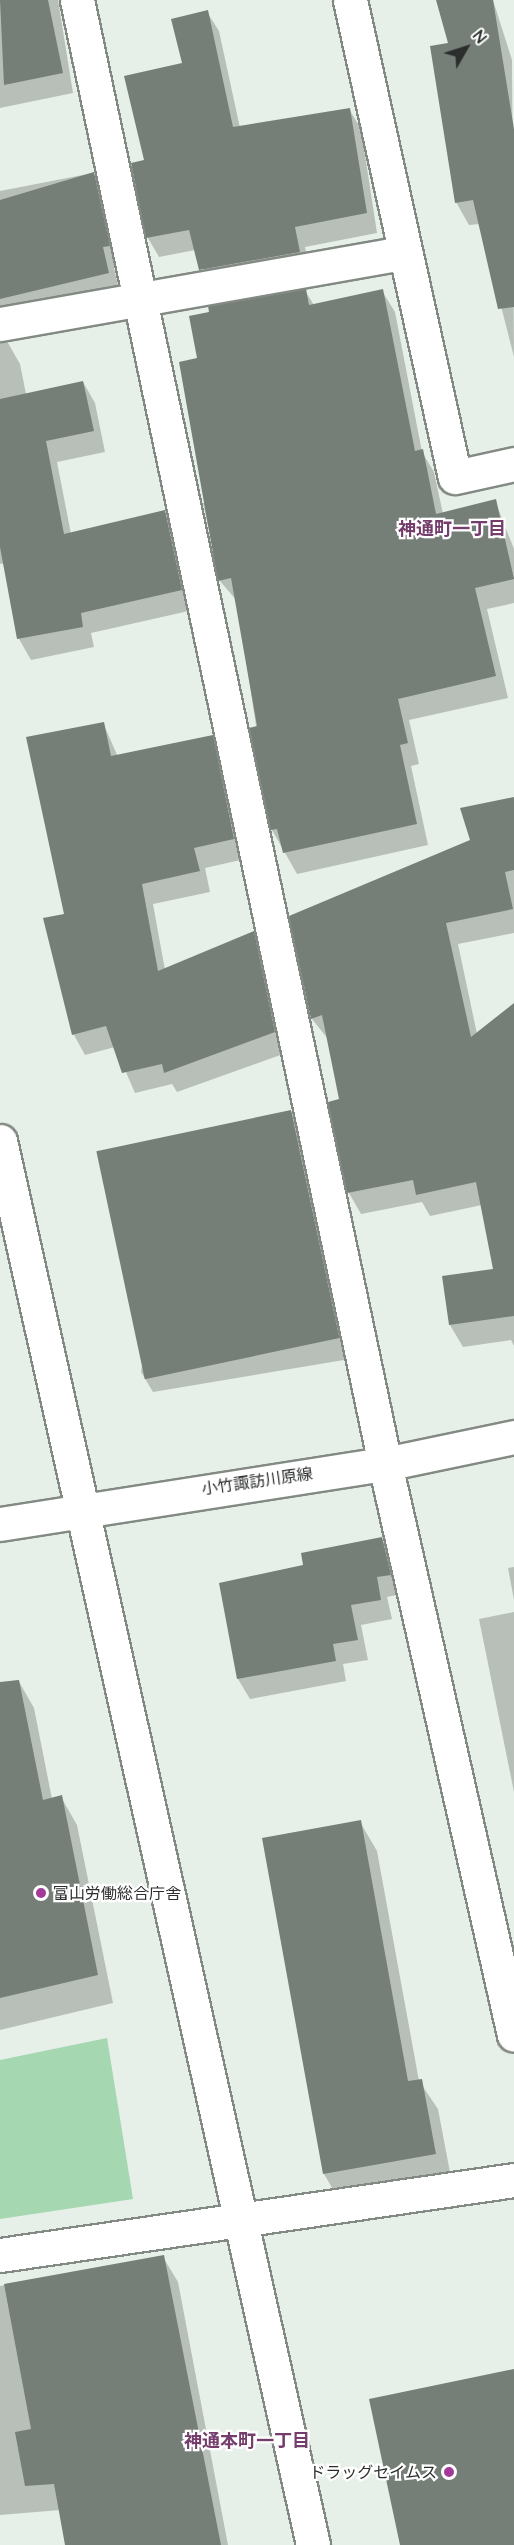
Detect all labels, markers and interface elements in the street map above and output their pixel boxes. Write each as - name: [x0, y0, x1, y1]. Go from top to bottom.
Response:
- north arrow: [436, 18, 496, 78]
- text: N: [469, 26, 491, 48]
- district label: 神通町一丁目: [398, 518, 506, 540]
- street label: 小竹諏訪川原線: [200, 1464, 314, 1498]
- place label: 富山労働総合庁舎: [53, 1883, 181, 1903]
- marker: 富山労働総合庁舎: [34, 1886, 48, 1900]
- district label: 神通本町一丁目: [184, 2430, 310, 2452]
- place label: ドラッグセイムス: [309, 2462, 437, 2482]
- marker: ドラッグセイムス: [442, 2465, 456, 2479]

